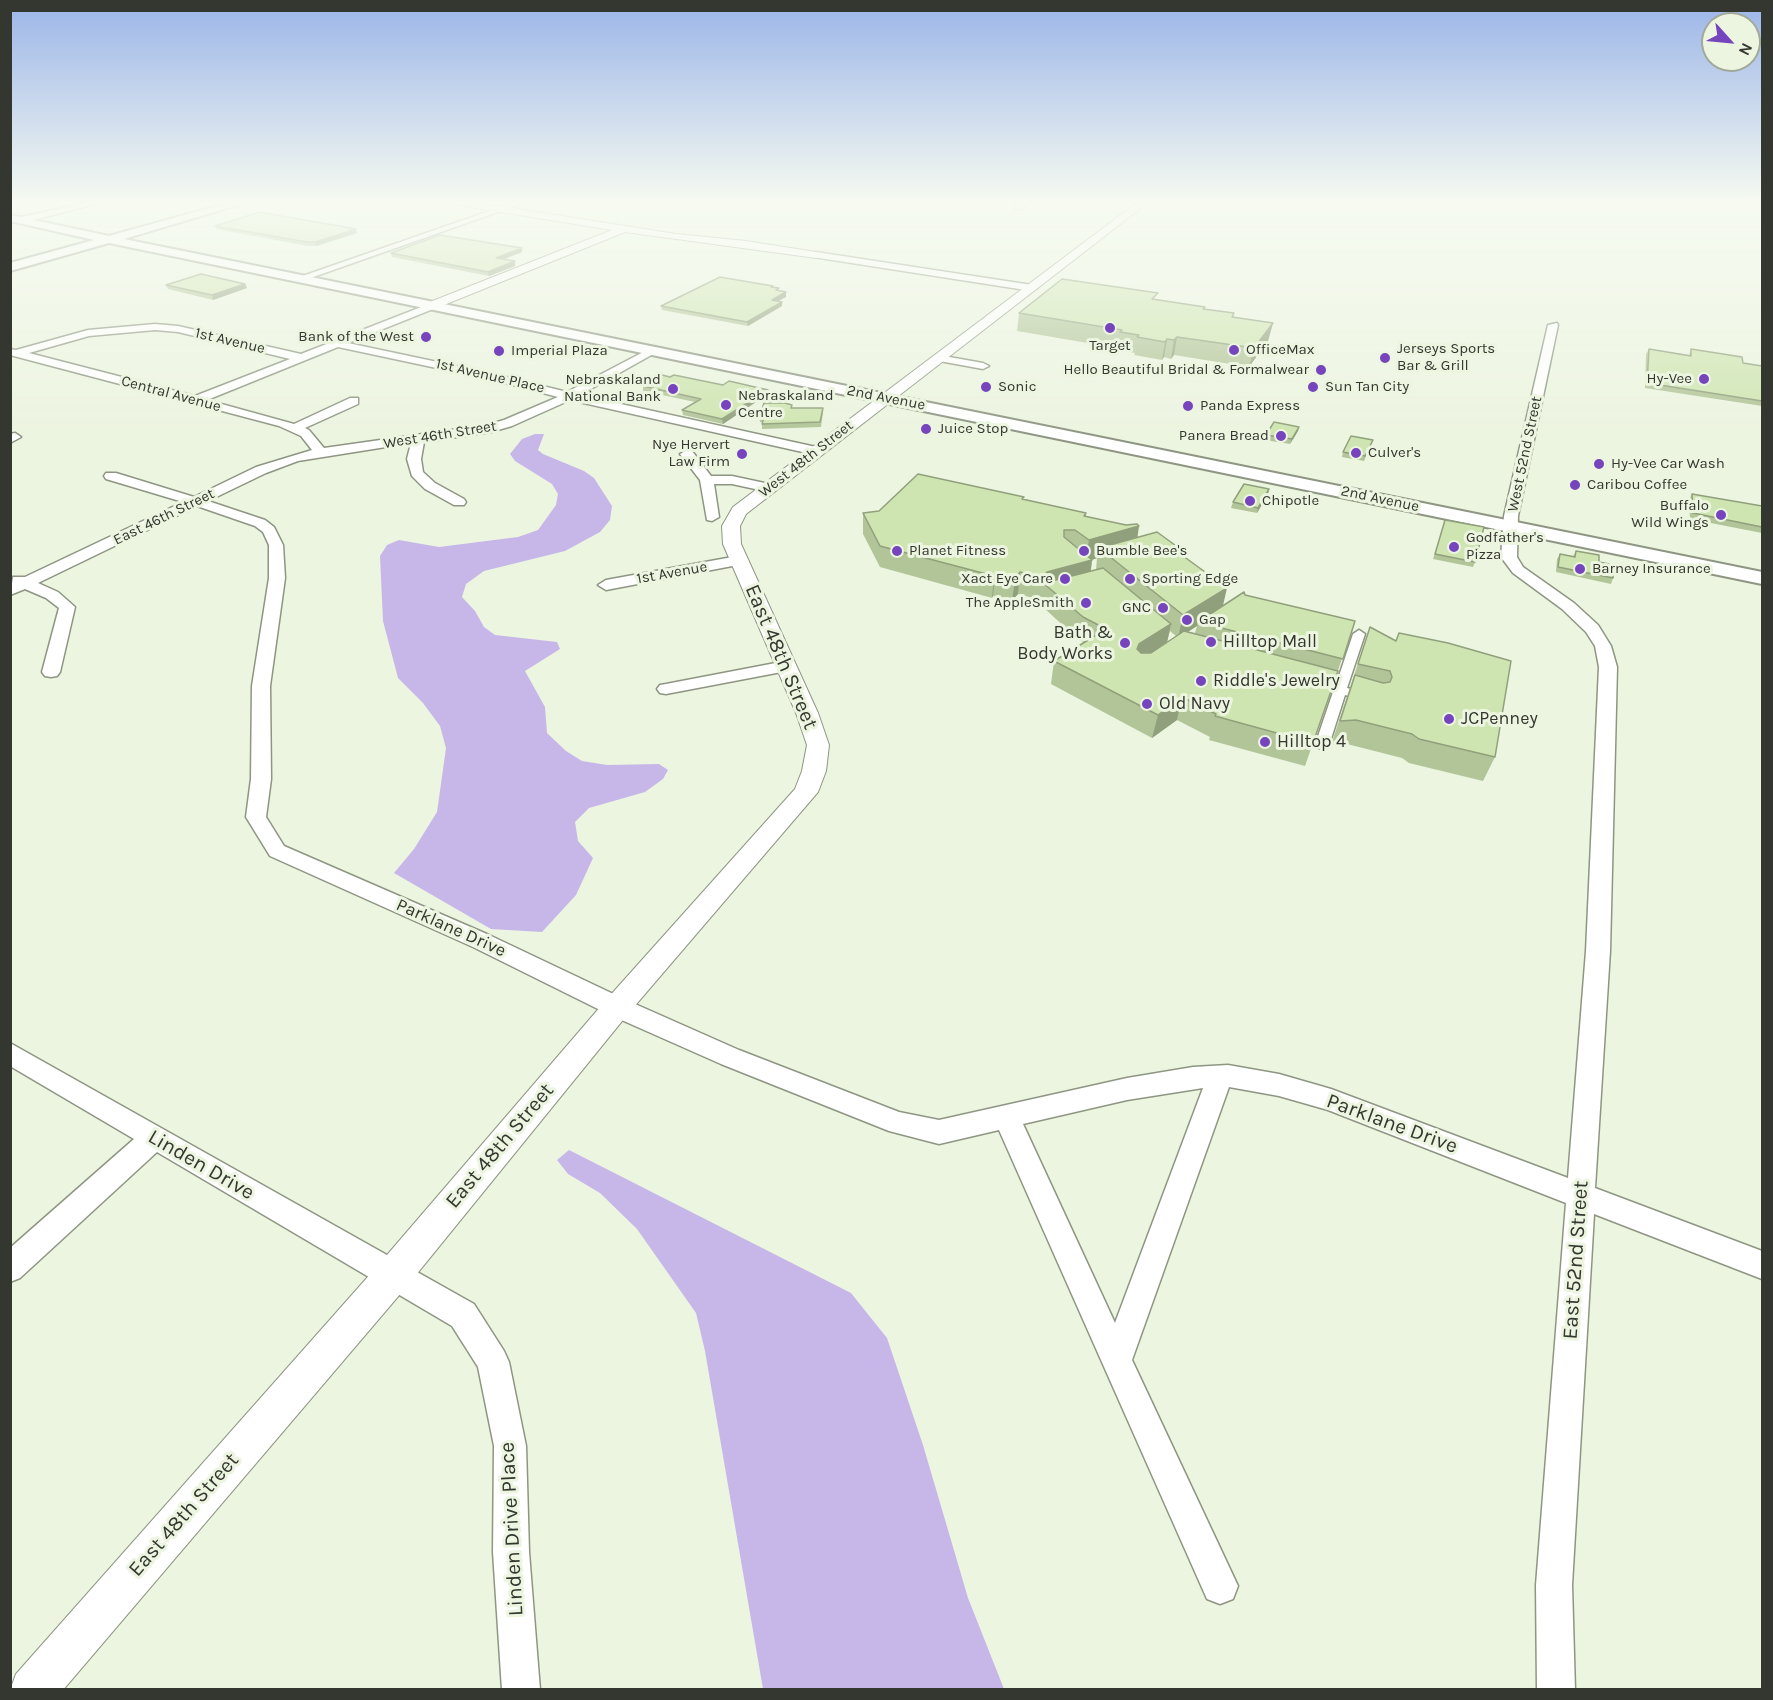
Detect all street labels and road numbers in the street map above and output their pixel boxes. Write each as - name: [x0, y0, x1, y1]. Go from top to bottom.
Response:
- street label: 1st Avenue: [193, 324, 267, 358]
- street label: 1st Avenue Place: [434, 355, 546, 397]
- street label: Central Avenue: [119, 372, 223, 416]
- street label: 2nd Avenue: [845, 382, 927, 414]
- street label: West 52nd Street: [1504, 395, 1546, 513]
- street label: West 46th Street: [382, 417, 498, 453]
- street label: West 48th Street: [755, 417, 857, 501]
- street label: 2nd Avenue: [1339, 482, 1421, 516]
- street label: East 46th Street: [111, 485, 217, 549]
- street label: 1st Avenue: [635, 558, 709, 588]
- street label: East 48th Street: [739, 581, 823, 733]
- street label: Parklane Drive: [393, 894, 509, 962]
- street label: East 48th Street: [440, 1078, 560, 1214]
- street label: Parklane Drive: [1323, 1089, 1461, 1159]
- street label: Linden Drive: [143, 1124, 259, 1206]
- street label: East 52nd Street: [1558, 1180, 1594, 1340]
- street label: Linden Drive Place: [495, 1441, 529, 1617]
- street label: East 48th Street: [124, 1448, 244, 1582]

